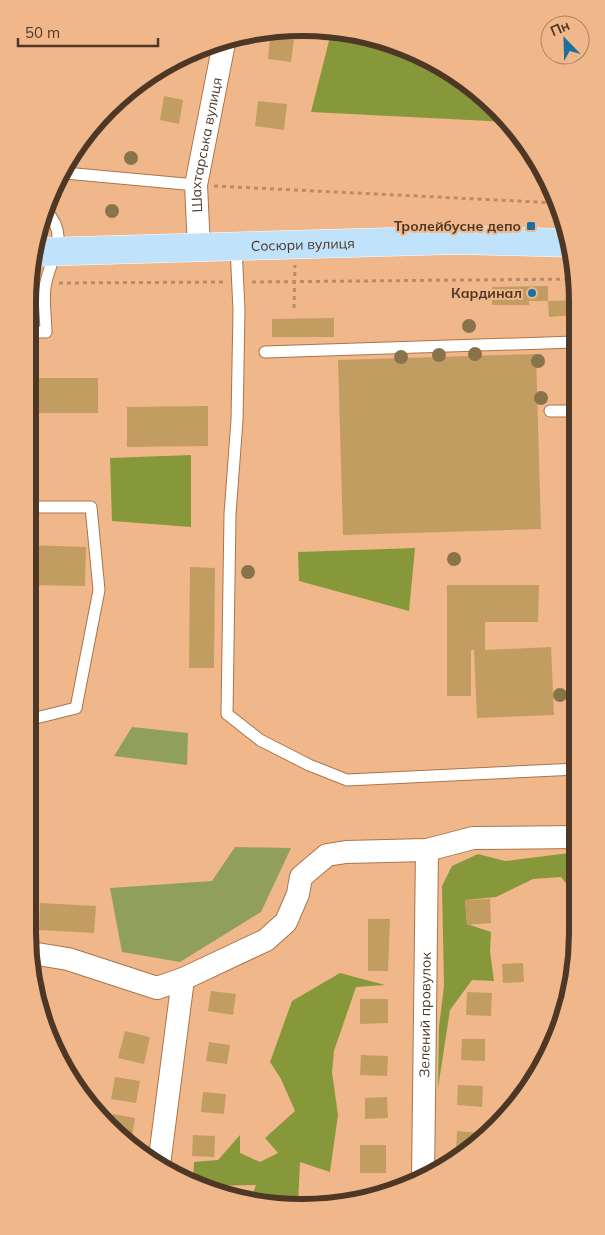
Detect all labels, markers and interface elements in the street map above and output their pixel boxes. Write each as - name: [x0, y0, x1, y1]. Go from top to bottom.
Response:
- scale bar: [18, 15, 158, 47]
- north arrow: [540, 15, 590, 65]
- text: Пн: [547, 16, 572, 40]
- text: 50 m: [25, 23, 60, 42]
- street label: Шахтарська вулиця: [187, 76, 226, 213]
- place label: Тролейбусне депо: [394, 217, 521, 235]
- marker: Тролейбусне депо: [525, 220, 537, 232]
- street label: Сосюри вулиця: [251, 234, 355, 255]
- place label: Кардинал: [451, 284, 522, 302]
- marker: Кардинал: [526, 287, 538, 299]
- street label: Зелений провулок: [415, 952, 435, 1078]

